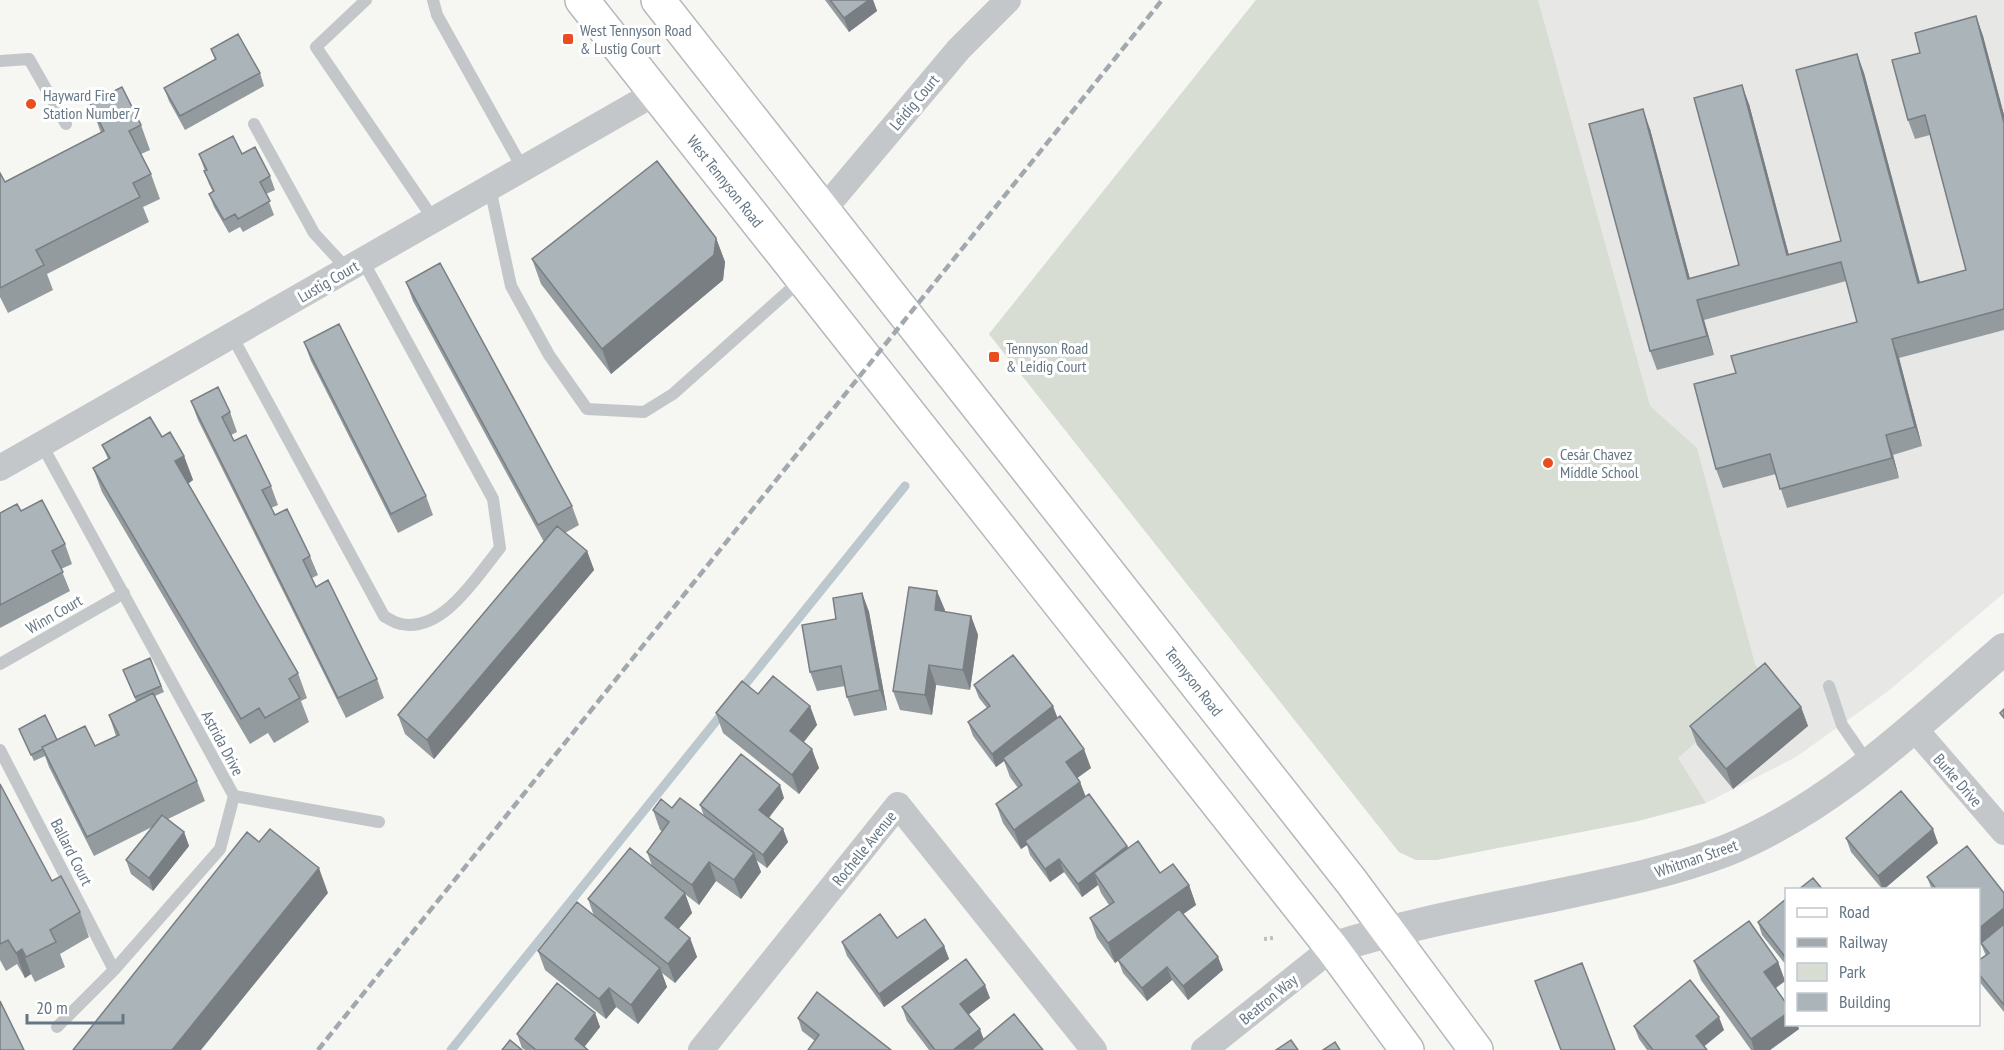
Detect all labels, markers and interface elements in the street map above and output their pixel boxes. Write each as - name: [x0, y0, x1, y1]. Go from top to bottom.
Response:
- place label: West Tennyson Road & Lustig Court: [580, 20, 692, 58]
- marker: West Tennyson Road & Lustig Court: [561, 32, 575, 46]
- street label: Leidig Court: [885, 70, 943, 134]
- place label: Hayward Fire Station Number 7: [43, 85, 140, 123]
- marker: Hayward Fire Station Number 7: [24, 97, 38, 111]
- street label: West Tennyson Road: [683, 131, 768, 231]
- street label: Lustig Court: [294, 255, 362, 306]
- place label: Tennyson Road & Leidig Court: [1006, 338, 1088, 376]
- marker: Tennyson Road & Leidig Court: [987, 350, 1001, 364]
- place label: Cesár Chavez Middle School: [1560, 444, 1639, 482]
- marker: Cesár Chavez Middle School: [1541, 456, 1555, 470]
- street label: Winn Court: [22, 590, 86, 638]
- street label: Tennyson Road: [1161, 643, 1227, 720]
- street label: Astrida Drive: [197, 707, 249, 779]
- street label: Burke Drive: [1929, 749, 1987, 811]
- street label: Rochelle Avenue: [828, 806, 900, 890]
- street label: Ballard Court: [47, 815, 98, 889]
- street label: Whitman Street: [1652, 834, 1740, 881]
- legend: [1785, 888, 1980, 1026]
- text: Road: [1839, 900, 1870, 923]
- text: Railway: [1839, 930, 1888, 953]
- text: Park: [1839, 960, 1866, 983]
- street label: Beatron Way: [1235, 970, 1301, 1028]
- scale bar: [27, 987, 123, 1025]
- text: Building: [1839, 990, 1891, 1013]
- text: 20 m: [36, 996, 68, 1019]

